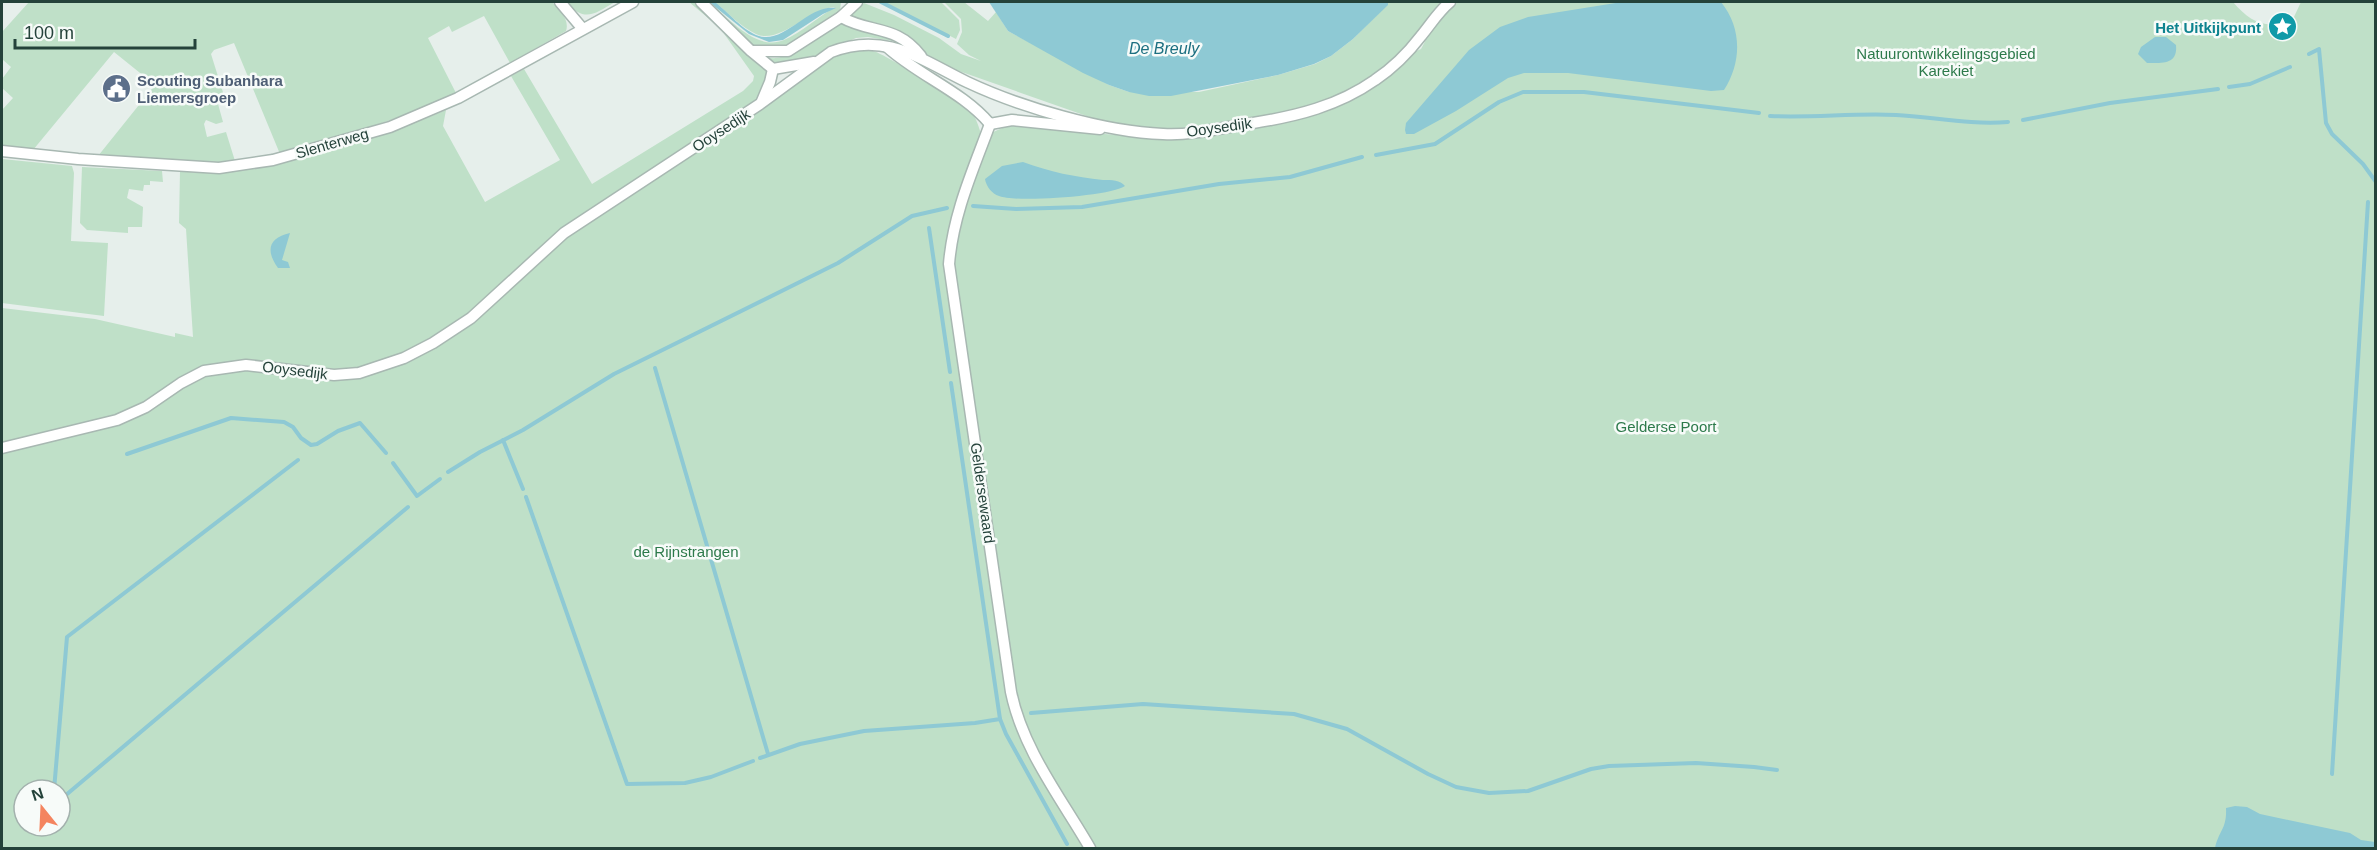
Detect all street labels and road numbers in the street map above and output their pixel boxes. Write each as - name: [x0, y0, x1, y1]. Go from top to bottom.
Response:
- street label: Ooysedijk: [689, 105, 754, 155]
- street label: Ooysedijk: [1185, 114, 1253, 140]
- street label: Slenterweg: [294, 124, 370, 162]
- street label: Ooysedijk: [261, 358, 329, 383]
- street label: Geldersewaard: [968, 441, 998, 545]

